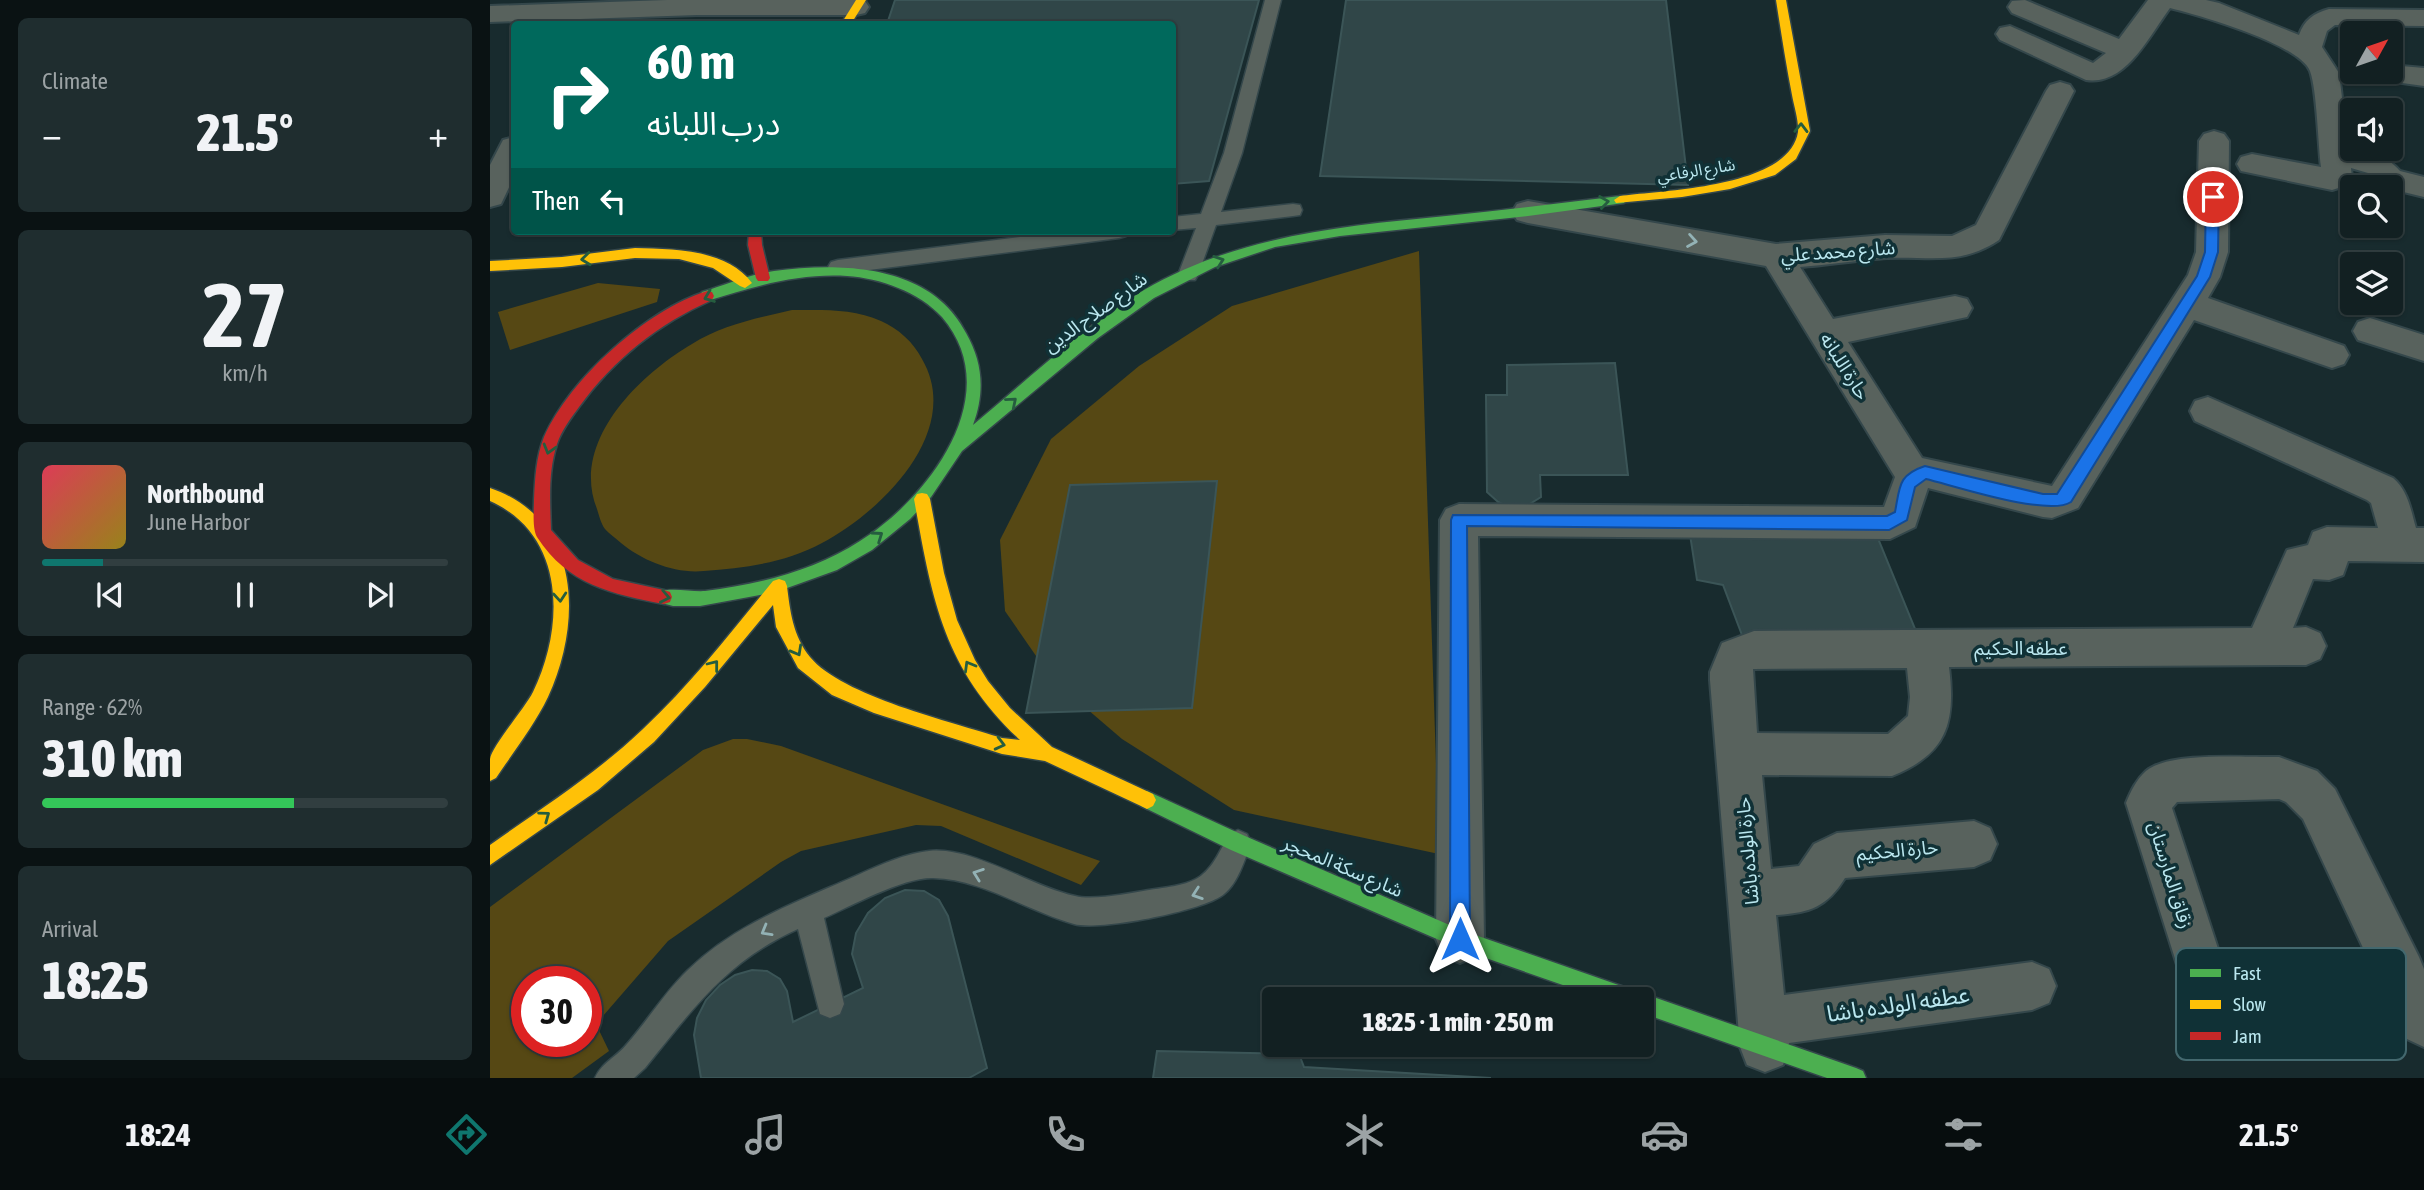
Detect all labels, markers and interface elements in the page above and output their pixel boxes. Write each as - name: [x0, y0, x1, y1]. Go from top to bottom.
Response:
- north arrow: [2340, 21, 2403, 84]
- map controls: [2340, 21, 2403, 315]
- text: 60 m: [647, 33, 735, 89]
- icon: right: [532, 49, 623, 140]
- text: Climate: [42, 68, 108, 94]
- button: sound: [2340, 98, 2403, 161]
- text: 21.5°: [197, 102, 293, 162]
- text: درب اللبانه: [647, 105, 780, 142]
- text: −: [42, 112, 62, 155]
- text: +: [428, 112, 448, 155]
- one-way arrow: [1793, 122, 1809, 133]
- street label: شارع الرفاعي: [1656, 155, 1737, 189]
- pin: [2183, 167, 2243, 227]
- button: search: [2340, 175, 2403, 238]
- icon: arrive: [2194, 178, 2232, 216]
- icon: left: [594, 182, 632, 220]
- text: Then: [532, 186, 580, 216]
- one-way arrow: [1598, 194, 1610, 209]
- one-way arrow: [1686, 233, 1698, 248]
- street label: شارع محمد علي: [1780, 236, 1896, 270]
- one-way arrow: [581, 252, 592, 267]
- button: layers: [2340, 252, 2403, 315]
- one-way arrow: [1213, 255, 1225, 269]
- text: 27: [202, 262, 288, 366]
- street label: شارع صلاح الدين: [1039, 267, 1153, 359]
- one-way arrow: [703, 289, 715, 303]
- street label: حارة اللبانه: [1815, 328, 1874, 404]
- text: km/h: [222, 360, 268, 386]
- one-way arrow: [1004, 398, 1017, 410]
- one-way arrow: [542, 443, 557, 455]
- text: Northbound: [147, 479, 264, 509]
- text: June Harbor: [147, 509, 250, 535]
- one-way arrow: [870, 532, 883, 544]
- icon: previous: [91, 576, 129, 614]
- icon: pause: [226, 576, 264, 614]
- icon: next: [361, 576, 399, 614]
- one-way arrow: [659, 589, 671, 604]
- one-way arrow: [552, 592, 567, 603]
- street label: عطفه الحكيم: [1974, 637, 2068, 663]
- one-way arrow: [789, 643, 802, 656]
- one-way arrow: [964, 660, 977, 673]
- one-way arrow: [706, 661, 719, 673]
- text: Range · 62%: [42, 694, 142, 720]
- text: 310 km: [42, 728, 183, 788]
- one-way arrow: [993, 736, 1005, 750]
- street label: حارة الولده باشا: [1731, 796, 1764, 906]
- one-way arrow: [537, 812, 550, 824]
- street label: زقاق المارستان: [2143, 819, 2198, 931]
- street label: شارع سكة المحجر: [1278, 830, 1406, 904]
- street label: حارة الحكيم: [1855, 835, 1939, 869]
- one-way arrow: [972, 869, 984, 883]
- one-way arrow: [1191, 886, 1204, 900]
- position arrow: [1423, 902, 1497, 976]
- text: Arrival: [42, 916, 98, 942]
- one-way arrow: [760, 923, 773, 936]
- legend: [2176, 948, 2406, 1060]
- text: 18:25: [42, 950, 149, 1010]
- text: Fast: [2233, 962, 2261, 984]
- speed limit sign: 30: [511, 966, 602, 1057]
- street label: عطفه الولده باشا: [1825, 981, 1971, 1028]
- text: Slow: [2233, 993, 2267, 1015]
- text: 18:25 · 1 min · 250 m: [1363, 1007, 1553, 1037]
- text: Jam: [2233, 1025, 2262, 1047]
- icon: directions: [442, 1110, 491, 1159]
- icon: music: [741, 1110, 790, 1159]
- icon: phone: [1041, 1110, 1090, 1159]
- icon: climate: [1340, 1110, 1389, 1159]
- icon: car: [1640, 1110, 1689, 1159]
- icon: filters: [1939, 1110, 1988, 1159]
- text: 18:24: [125, 1116, 191, 1153]
- text: 21.5°: [2239, 1116, 2299, 1153]

